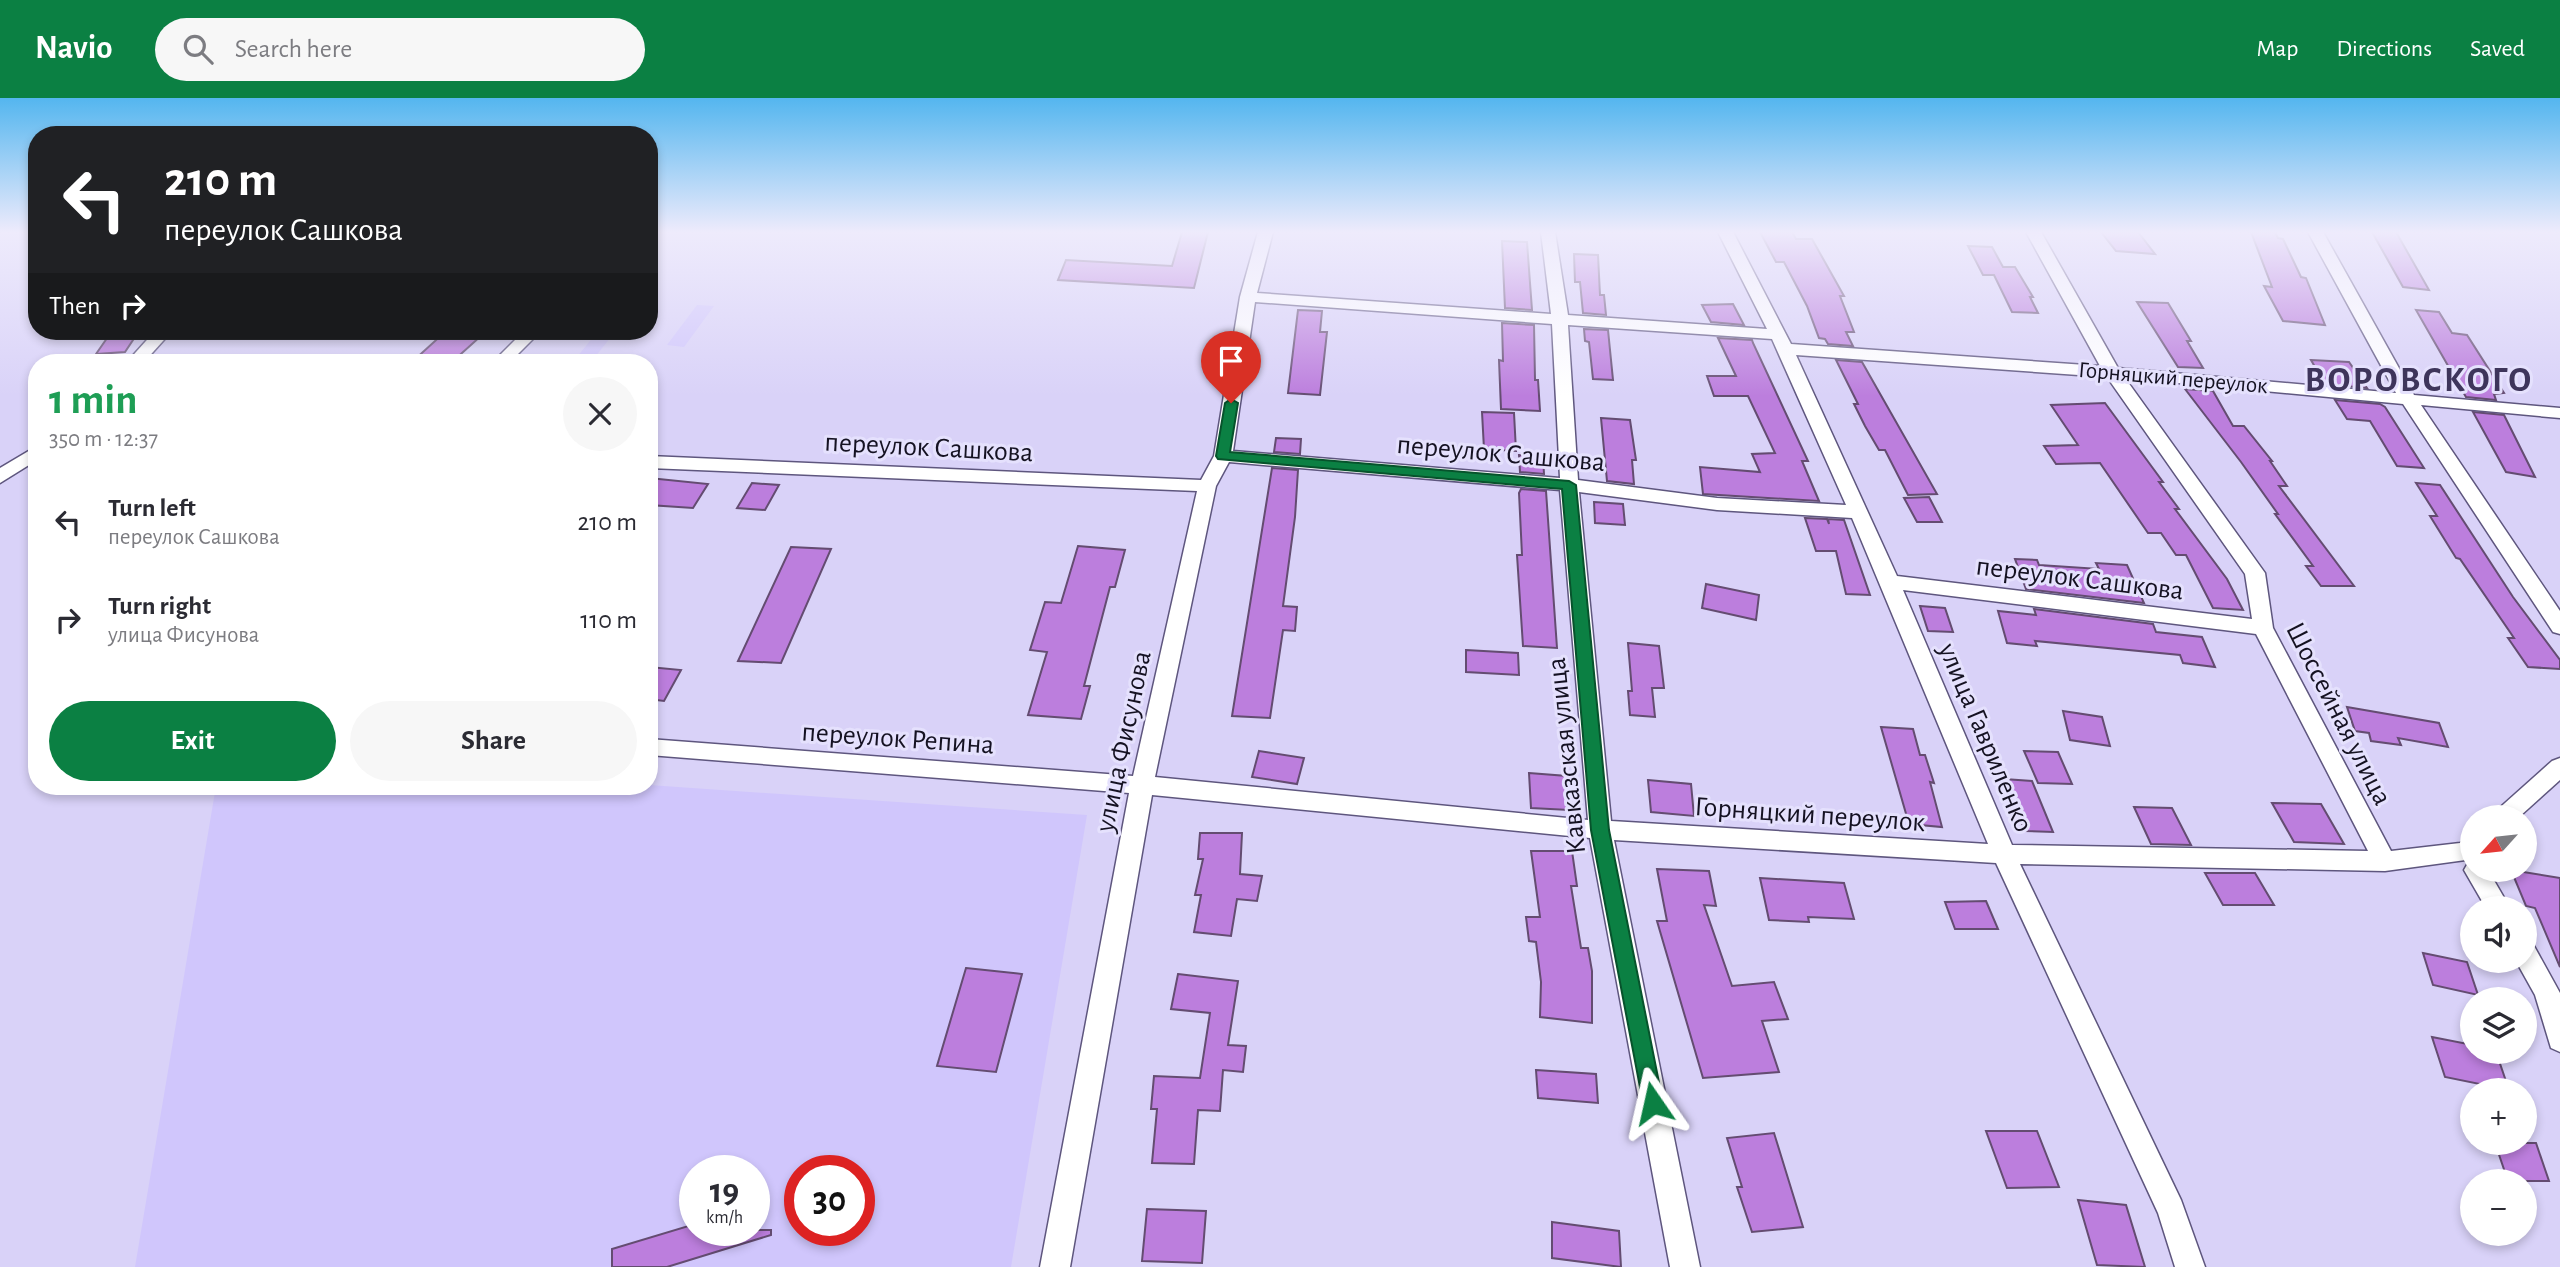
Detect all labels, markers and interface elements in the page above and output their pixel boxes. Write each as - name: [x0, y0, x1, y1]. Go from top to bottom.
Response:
- search box: [155, 18, 645, 81]
- icon: search: [179, 30, 217, 68]
- text: Navio: [35, 32, 113, 65]
- text: Search here: [235, 36, 352, 62]
- text: Map: [2256, 37, 2298, 61]
- text: Directions: [2336, 37, 2432, 61]
- text: Saved: [2470, 37, 2525, 61]
- icon: left: [49, 154, 140, 245]
- text: 210 m: [164, 156, 277, 205]
- text: переулок Сашкова: [164, 214, 403, 246]
- icon: right: [114, 287, 152, 325]
- text: Then: [49, 293, 100, 319]
- pin: [1201, 331, 1261, 403]
- icon: arrive: [1212, 342, 1250, 380]
- street label: Горняцкий переулок: [2077, 359, 2269, 398]
- district label: ВОРОВСКОГО: [2304, 363, 2534, 398]
- button: close: [563, 377, 637, 451]
- text: 1 min: [49, 379, 138, 421]
- text: 350 m · 12:37: [49, 428, 158, 451]
- street label: переулок Сашкова: [824, 429, 1034, 467]
- street label: переулок Сашкова: [1396, 431, 1606, 477]
- text: Turn left: [108, 495, 196, 521]
- icon: left: [49, 503, 87, 541]
- text: 210 m: [577, 509, 637, 535]
- text: переулок Сашкова: [108, 526, 280, 549]
- street label: переулок Сашкова: [1974, 552, 2185, 606]
- text: Turn right: [108, 593, 211, 619]
- icon: right: [49, 601, 87, 639]
- text: 110 m: [580, 607, 637, 633]
- street label: Шоссейная улица: [2280, 618, 2396, 810]
- text: улица Фисунова: [108, 624, 259, 647]
- street label: улица Гавриленко: [1932, 638, 2037, 836]
- street label: улица Фисунова: [1091, 648, 1157, 835]
- street label: Кавказская улица: [1543, 656, 1591, 856]
- button: Exit: [49, 701, 336, 781]
- button: Share: [350, 701, 637, 781]
- street label: переулок Репина: [801, 718, 995, 760]
- street label: Горняцкий переулок: [1694, 793, 1926, 837]
- north arrow: [2460, 805, 2538, 882]
- map controls: [2460, 805, 2537, 1246]
- button: sound: [2460, 896, 2537, 973]
- button: layers: [2460, 987, 2537, 1064]
- position arrow: [1616, 1066, 1690, 1140]
- button: +: [2460, 1078, 2537, 1155]
- speed limit sign: 30: [784, 1155, 875, 1246]
- button: −: [2460, 1169, 2537, 1246]
- text: 19: [710, 1174, 739, 1209]
- text: km/h: [706, 1209, 743, 1227]

